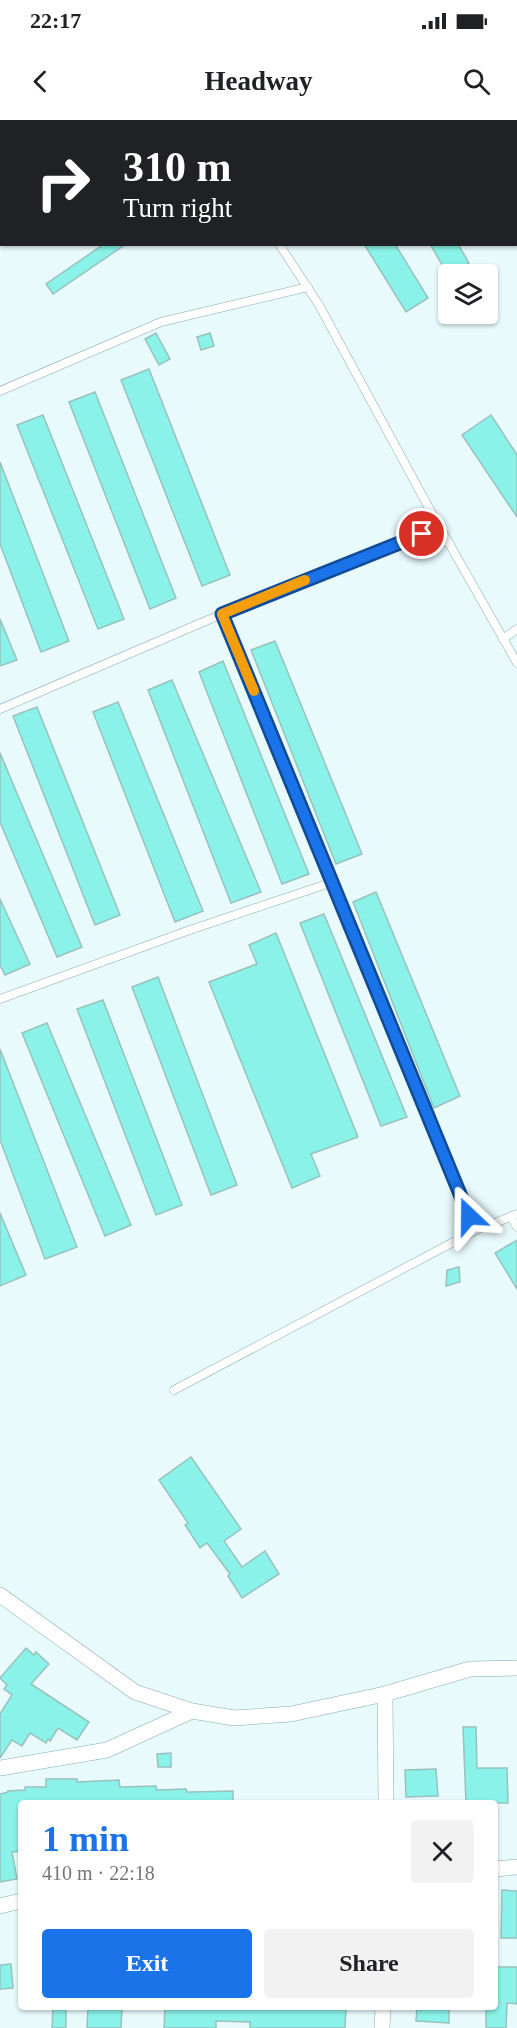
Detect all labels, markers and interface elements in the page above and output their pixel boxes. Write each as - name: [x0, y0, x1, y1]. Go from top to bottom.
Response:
- text: 22:17: [30, 8, 81, 33]
- icon: back: [24, 65, 57, 98]
- icon: search: [460, 65, 493, 98]
- text: Headway: [205, 66, 313, 96]
- icon: right: [24, 144, 102, 222]
- text: 310 m: [123, 144, 232, 190]
- text: Turn right: [123, 193, 232, 223]
- map controls: [438, 264, 498, 324]
- button: layers: [438, 264, 498, 324]
- pin: [396, 508, 447, 559]
- icon: arrive: [405, 517, 438, 550]
- position arrow: [437, 1184, 501, 1248]
- text: 1 min: [42, 1819, 129, 1859]
- button: close: [411, 1820, 474, 1883]
- text: 410 m · 22:18: [42, 1862, 155, 1884]
- button: Exit: [42, 1929, 252, 1998]
- button: Share: [264, 1929, 474, 1998]

